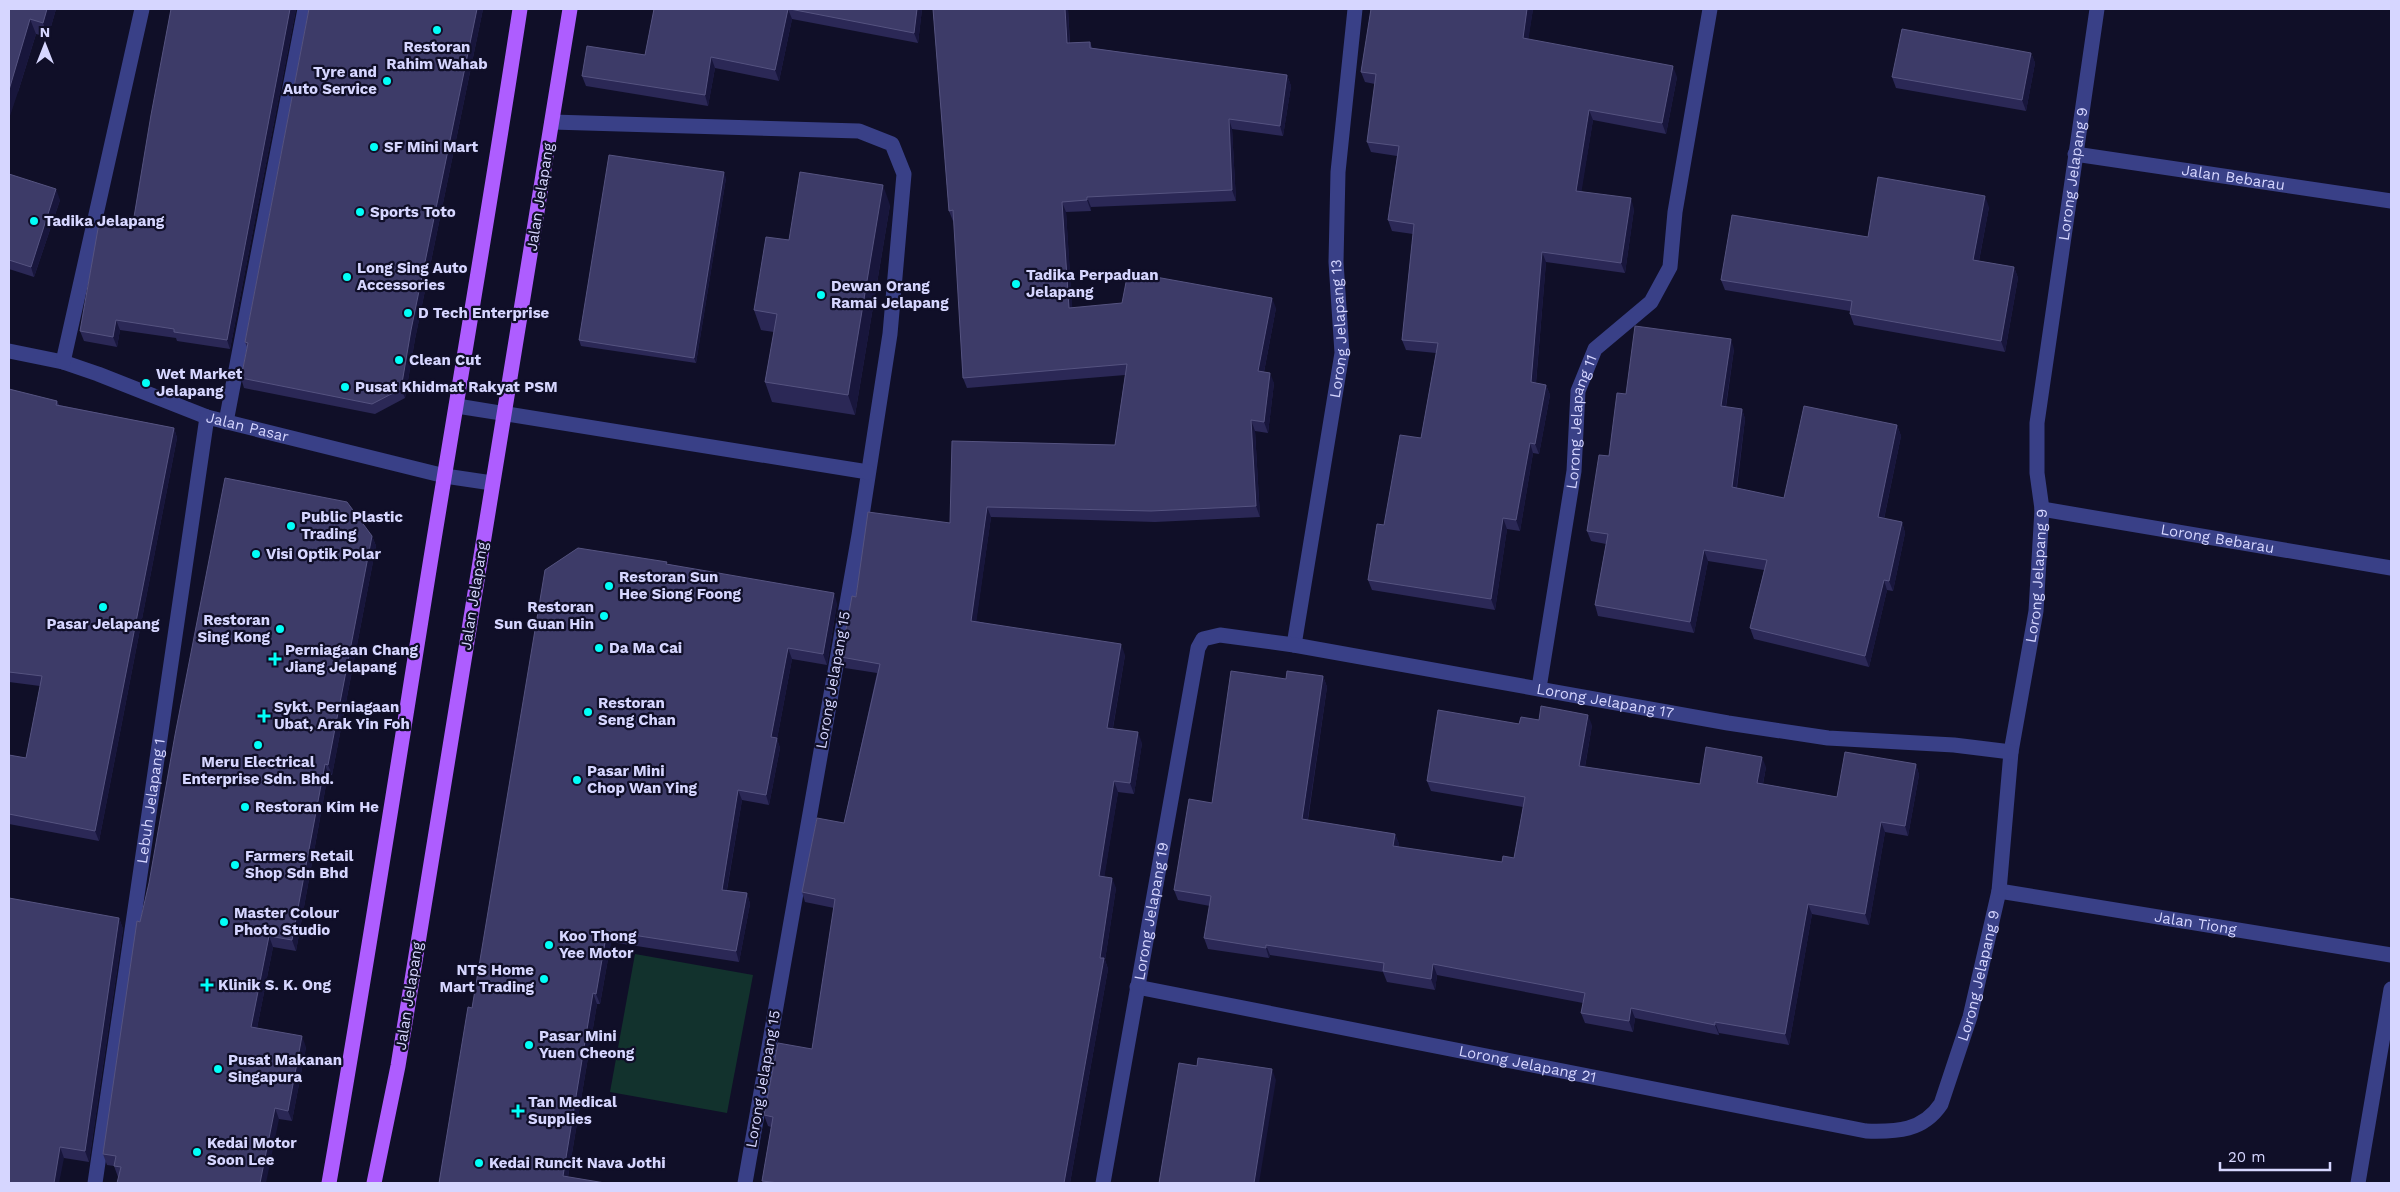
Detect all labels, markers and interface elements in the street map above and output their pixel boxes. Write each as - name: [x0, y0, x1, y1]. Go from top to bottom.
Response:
- north arrow: [20, 20, 70, 70]
- text: N: [40, 24, 50, 40]
- marker: Restoran Rahim Wahab: [431, 24, 443, 36]
- place label: Restoran Rahim Wahab: [386, 38, 488, 73]
- place label: Tyre and Auto Service: [283, 63, 377, 98]
- marker: Tyre and Auto Service: [381, 75, 393, 87]
- street label: Lorong Jelapang 9: [2055, 106, 2092, 242]
- place label: SF Mini Mart: [384, 138, 479, 156]
- marker: SF Mini Mart: [368, 141, 380, 153]
- street label: Jalan Jelapang: [523, 142, 557, 252]
- street label: Jalan Bebarau: [2180, 161, 2286, 194]
- place label: Sports Toto: [370, 203, 456, 221]
- marker: Sports Toto: [354, 206, 366, 218]
- place label: Tadika Jelapang: [44, 212, 165, 230]
- marker: Tadika Jelapang: [28, 215, 40, 227]
- place label: Long Sing Auto Accessories: [357, 259, 468, 294]
- street label: Lorong Jelapang 13: [1326, 259, 1351, 400]
- place label: Tadika Perpaduan Jelapang: [1026, 266, 1159, 301]
- marker: Long Sing Auto Accessories: [341, 271, 353, 283]
- place label: Dewan Orang Ramai Jelapang: [831, 277, 949, 312]
- marker: Tadika Perpaduan Jelapang: [1010, 278, 1022, 290]
- marker: Dewan Orang Ramai Jelapang: [815, 289, 827, 301]
- place label: D Tech Enterprise: [418, 304, 550, 322]
- marker: D Tech Enterprise: [402, 307, 414, 319]
- place label: Clean Cut: [409, 351, 482, 369]
- street label: Lorong Jelapang 11: [1562, 352, 1601, 490]
- marker: Clean Cut: [393, 354, 405, 366]
- place label: Wet Market Jelapang: [156, 365, 243, 400]
- marker: Wet Market Jelapang: [140, 377, 152, 389]
- place label: Pusat Khidmat Rakyat PSM: [355, 378, 558, 396]
- marker: Pusat Khidmat Rakyat PSM: [339, 381, 351, 393]
- street label: Jalan Pasar: [204, 408, 291, 446]
- place label: Public Plastic Trading: [301, 508, 403, 543]
- street label: Lorong Jelapang 9: [2022, 508, 2051, 644]
- marker: Public Plastic Trading: [285, 520, 297, 532]
- street label: Lorong Bebarau: [2159, 520, 2276, 557]
- street label: Jalan Jelapang: [457, 541, 491, 651]
- place label: Visi Optik Polar: [266, 545, 381, 563]
- marker: Visi Optik Polar: [250, 548, 262, 560]
- place label: Restoran Sun Hee Siong Foong: [619, 568, 741, 603]
- marker: Restoran Sun Hee Siong Foong: [603, 580, 615, 592]
- place label: Restoran Sun Guan Hin: [494, 598, 594, 633]
- marker: Pasar Jelapang: [97, 601, 109, 613]
- marker: Restoran Sun Guan Hin: [598, 610, 610, 622]
- street label: Lorong Jelapang 15: [812, 610, 854, 750]
- place label: Restoran Sing Kong: [198, 611, 271, 646]
- place label: Pasar Jelapang: [47, 615, 160, 633]
- marker: Restoran Sing Kong: [274, 623, 286, 635]
- place label: Da Ma Cai: [609, 639, 682, 657]
- place label: Perniagaan Chang Jiang Jelapang: [285, 641, 418, 676]
- marker: Da Ma Cai: [593, 642, 605, 654]
- marker: Perniagaan Chang Jiang Jelapang: [269, 653, 281, 665]
- street label: Lorong Jelapang 17: [1535, 680, 1675, 722]
- place label: Restoran Seng Chan: [598, 694, 676, 729]
- place label: Sykt. Perniagaan Ubat, Arak Yin Foh: [274, 698, 410, 733]
- marker: Restoran Seng Chan: [582, 706, 594, 718]
- marker: Sykt. Perniagaan Ubat, Arak Yin Foh: [258, 710, 270, 722]
- street label: Lebuh Jelapang 1: [133, 737, 169, 865]
- marker: Meru Electrical Enterprise Sdn. Bhd.: [252, 739, 264, 751]
- place label: Meru Electrical Enterprise Sdn. Bhd.: [182, 753, 334, 788]
- place label: Pasar Mini Chop Wan Ying: [587, 762, 698, 797]
- marker: Pasar Mini Chop Wan Ying: [571, 774, 583, 786]
- place label: Restoran Kim He: [255, 798, 379, 816]
- marker: Restoran Kim He: [239, 801, 251, 813]
- street label: Lorong Jelapang 19: [1130, 841, 1172, 982]
- place label: Farmers Retail Shop Sdn Bhd: [245, 847, 354, 882]
- marker: Farmers Retail Shop Sdn Bhd: [229, 859, 241, 871]
- place label: Master Colour Photo Studio: [234, 904, 339, 939]
- street label: Jalan Tiong: [2153, 907, 2238, 939]
- street label: Lorong Jelapang 9: [1954, 908, 2003, 1044]
- marker: Master Colour Photo Studio: [218, 916, 230, 928]
- place label: Koo Thong Yee Motor: [559, 927, 637, 962]
- marker: Koo Thong Yee Motor: [543, 939, 555, 951]
- street label: Jalan Jelapang: [392, 941, 426, 1051]
- place label: NTS Home Mart Trading: [440, 961, 535, 996]
- marker: NTS Home Mart Trading: [538, 973, 550, 985]
- place label: Klinik S. K. Ong: [218, 976, 331, 994]
- marker: Klinik S. K. Ong: [200, 978, 214, 992]
- street label: Lorong Jelapang 15: [742, 1009, 784, 1149]
- place label: Pasar Mini Yuen Cheong: [539, 1027, 635, 1062]
- marker: Pasar Mini Yuen Cheong: [523, 1039, 535, 1051]
- street label: Lorong Jelapang 21: [1457, 1042, 1598, 1086]
- place label: Pusat Makanan Singapura: [228, 1051, 342, 1086]
- marker: Pusat Makanan Singapura: [212, 1063, 224, 1075]
- place label: Tan Medical Supplies: [528, 1093, 617, 1128]
- marker: Tan Medical Supplies: [512, 1105, 524, 1117]
- place label: Kedai Motor Soon Lee: [207, 1134, 297, 1169]
- scale bar: [2220, 1140, 2330, 1172]
- marker: Kedai Motor Soon Lee: [191, 1146, 203, 1158]
- text: 20 m: [2228, 1148, 2266, 1166]
- place label: Kedai Runcit Nava Jothi: [489, 1154, 666, 1172]
- marker: Kedai Runcit Nava Jothi: [473, 1157, 485, 1169]

